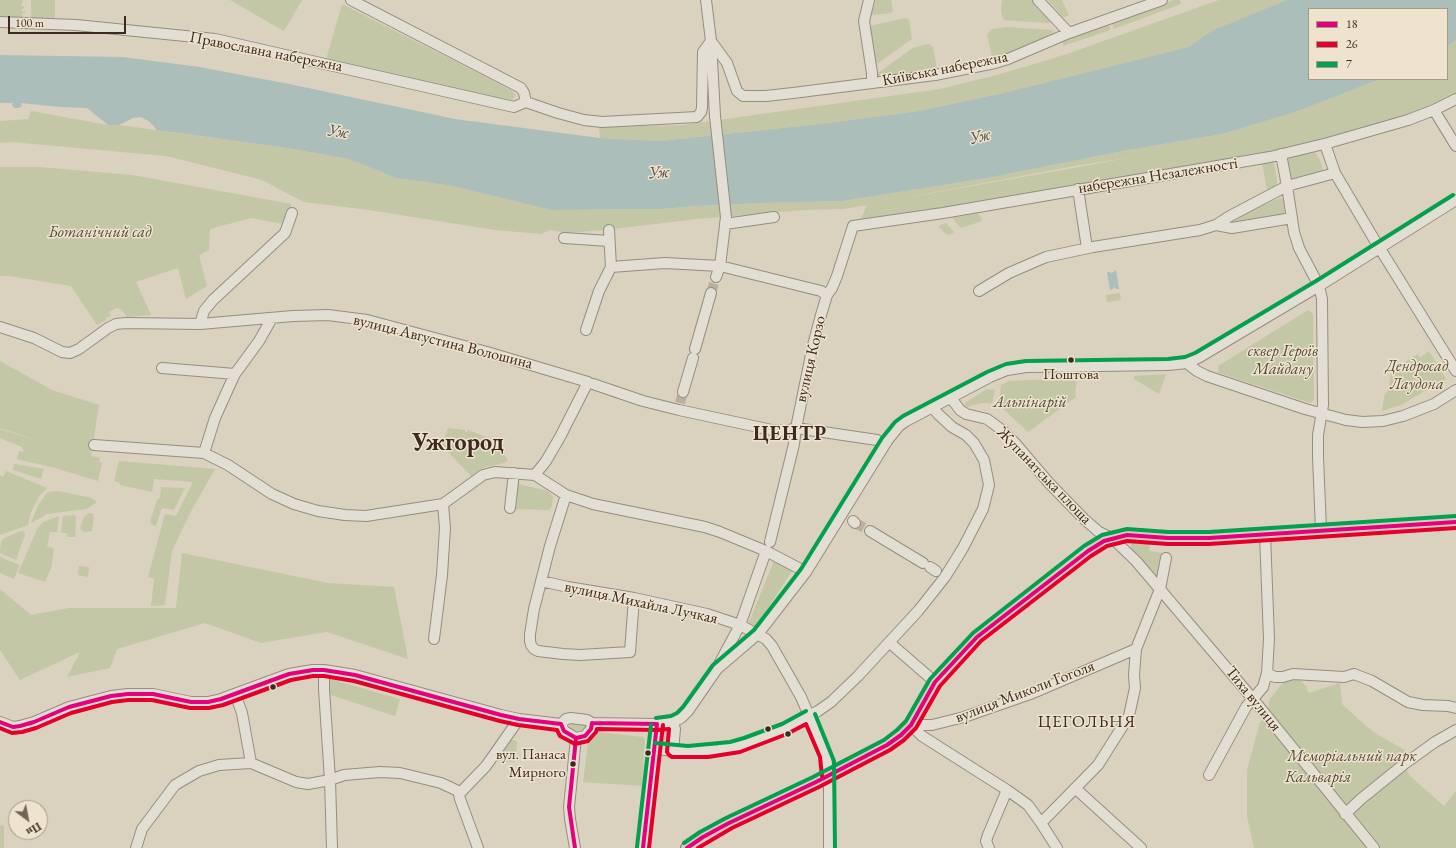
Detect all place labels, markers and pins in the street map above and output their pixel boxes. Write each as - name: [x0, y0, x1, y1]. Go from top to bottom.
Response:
- marker: Поштова: [1066, 355, 1076, 365]
- place label: Поштова: [1043, 366, 1099, 384]
- unlabelled marker: [268, 682, 278, 692]
- unlabelled marker: [763, 724, 773, 734]
- unlabelled marker: [783, 729, 793, 739]
- place label: вул. Панаса Мирного: [496, 746, 566, 781]
- unlabelled marker: [643, 748, 653, 758]
- marker: вул. Панаса Мирного: [568, 759, 578, 769]

